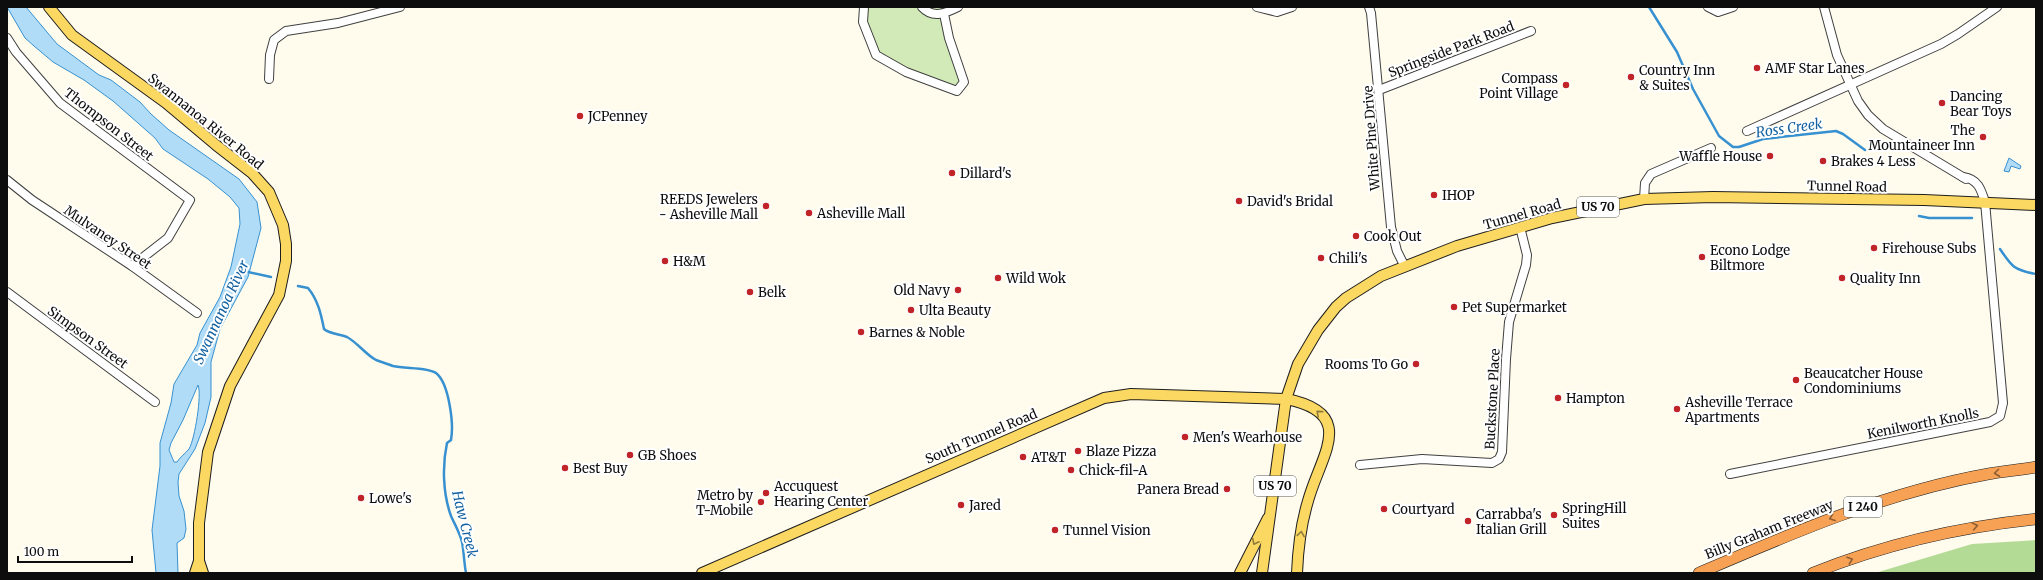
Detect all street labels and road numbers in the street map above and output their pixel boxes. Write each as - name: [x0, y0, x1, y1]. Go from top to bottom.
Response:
- street label: Springside Park Road: [1386, 18, 1517, 81]
- street label: Swannanoa River Road: [145, 70, 267, 173]
- street label: Thompson Street: [61, 84, 157, 165]
- street label: White Pine Drive: [1359, 85, 1384, 192]
- street label: Tunnel Road: [1807, 177, 1887, 196]
- street label: Tunnel Road: [1481, 195, 1563, 234]
- road number: US 70: [1577, 197, 1619, 217]
- street label: Mulvaney Street: [61, 202, 155, 273]
- street label: Simpson Street: [44, 303, 131, 372]
- street label: Buckstone Place: [1481, 348, 1504, 450]
- street label: Kenilworth Knolls: [1866, 404, 1980, 443]
- street label: South Tunnel Road: [923, 405, 1040, 468]
- road number: US 70: [1254, 476, 1296, 496]
- street label: Billy Graham Freeway: [1702, 496, 1836, 563]
- road number: I 240: [1844, 497, 1882, 517]

